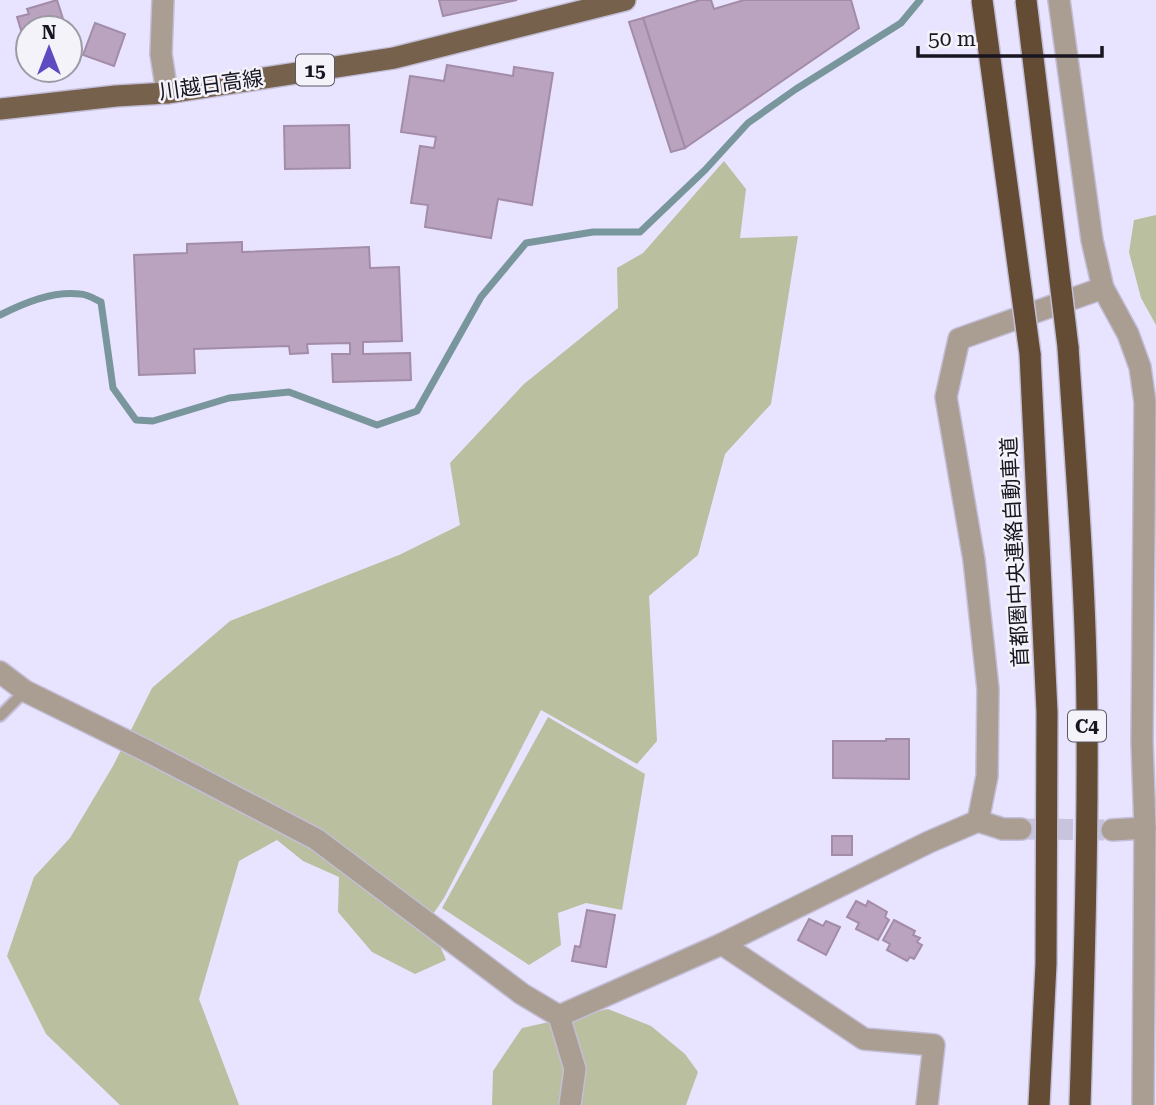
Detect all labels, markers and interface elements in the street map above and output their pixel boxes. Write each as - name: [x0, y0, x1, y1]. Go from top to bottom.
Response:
- north arrow: [14, 14, 84, 84]
- scale bar: [918, 14, 1102, 58]
- text: N: [42, 21, 57, 44]
- text: 50 m: [928, 27, 976, 51]
- road number: 15: [296, 54, 334, 86]
- street label: 川越日高線: [157, 66, 265, 104]
- street label: 首都圏中央連絡自動車道: [997, 436, 1033, 668]
- road number: C4: [1068, 710, 1106, 741]

